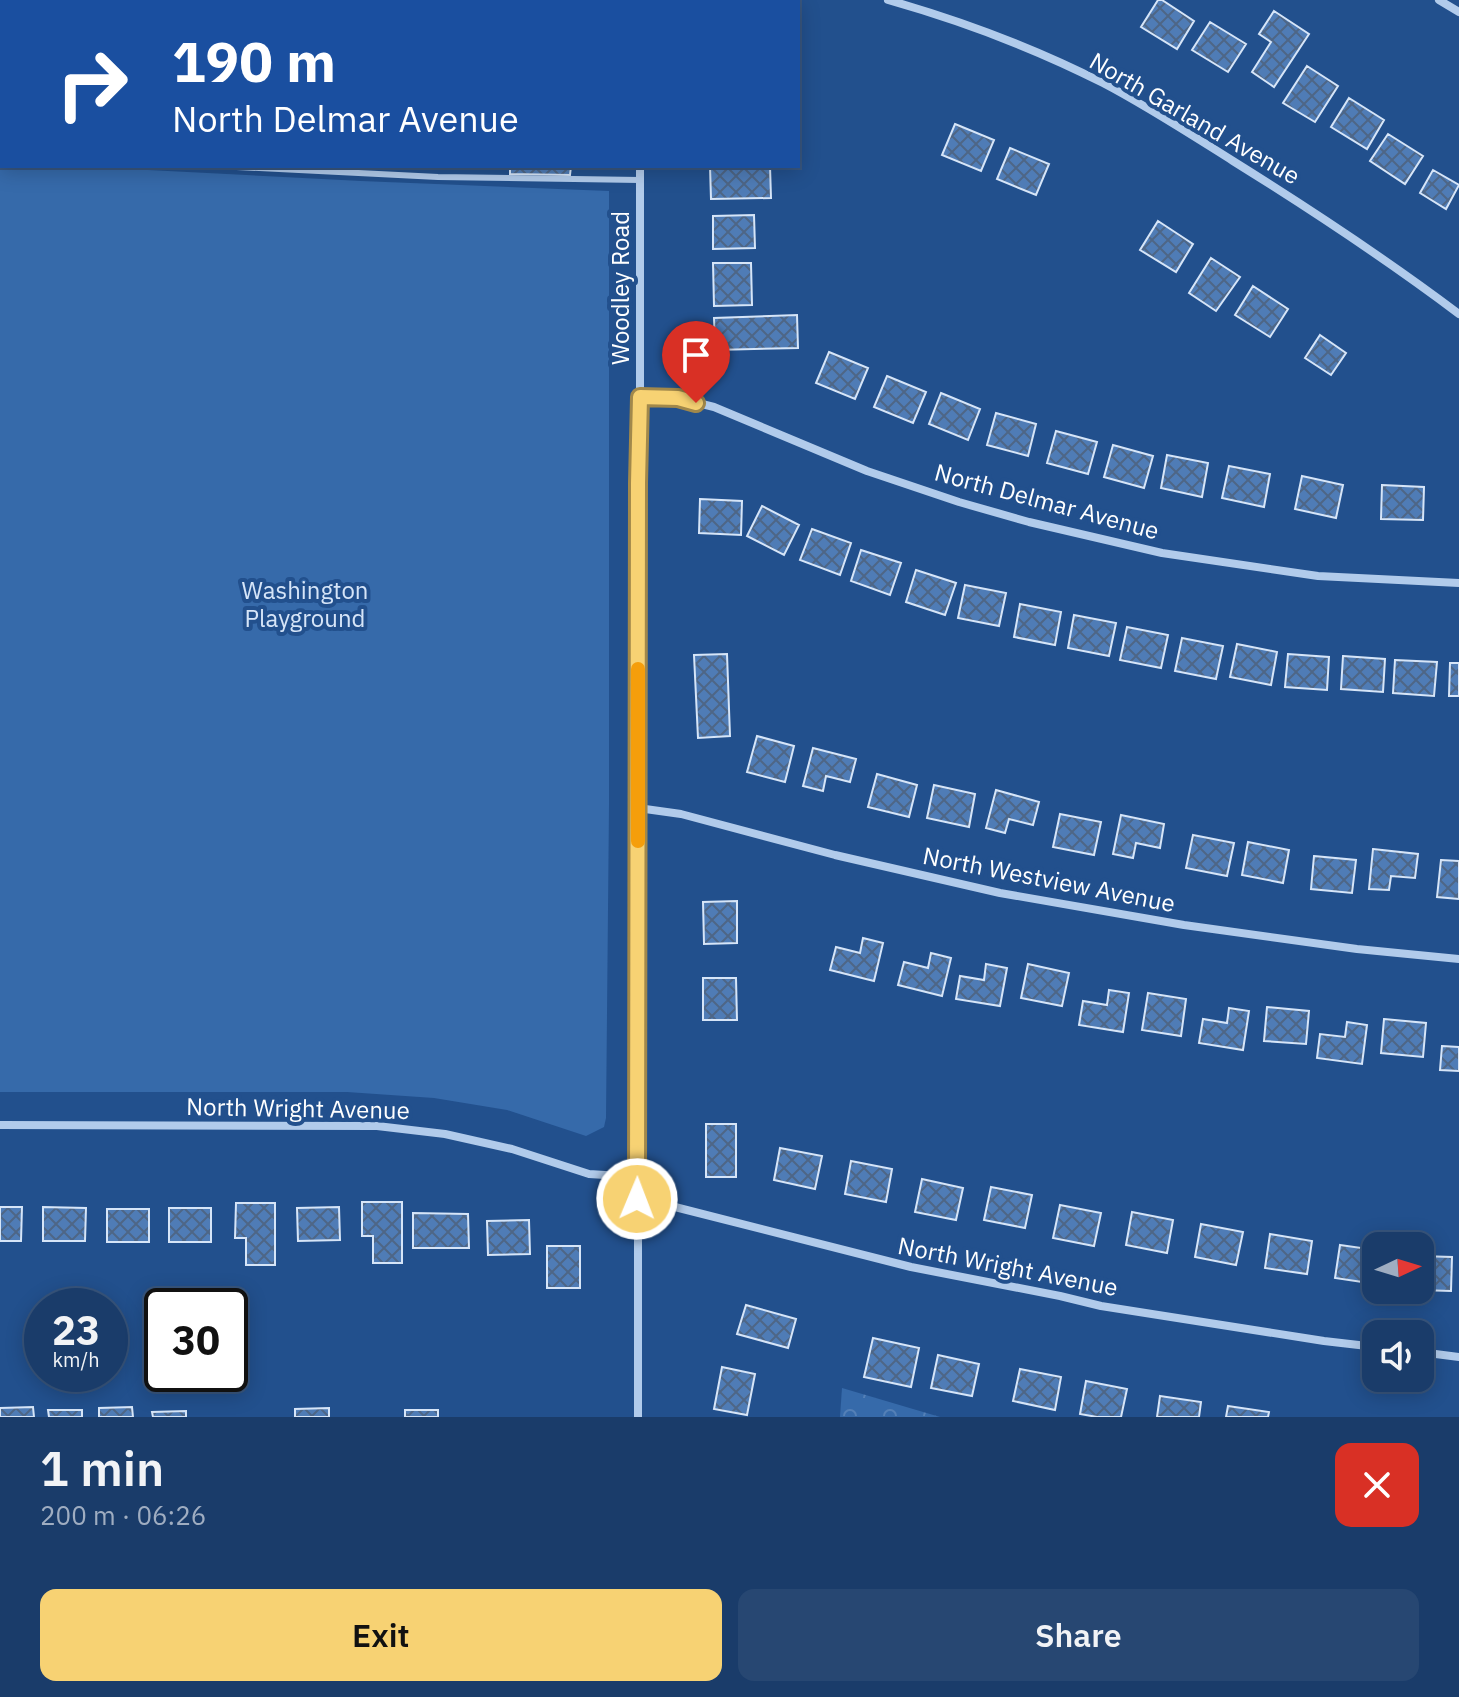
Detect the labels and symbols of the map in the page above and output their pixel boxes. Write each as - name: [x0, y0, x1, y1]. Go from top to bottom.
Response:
- street label: North Garland Avenue: [1084, 45, 1306, 191]
- street label: Woodley Road: [604, 211, 636, 365]
- pin: [662, 321, 730, 403]
- street label: North Delmar Avenue: [931, 456, 1163, 546]
- park label: Washington Playground: [242, 574, 368, 634]
- street label: North Westview Avenue: [920, 839, 1178, 919]
- street label: North Wright Avenue: [186, 1090, 410, 1126]
- position arrow: [595, 1157, 679, 1241]
- street label: North Wright Avenue: [895, 1229, 1121, 1303]
- north arrow: [1362, 1232, 1434, 1304]
- speed limit sign: 30: [144, 1288, 248, 1392]

